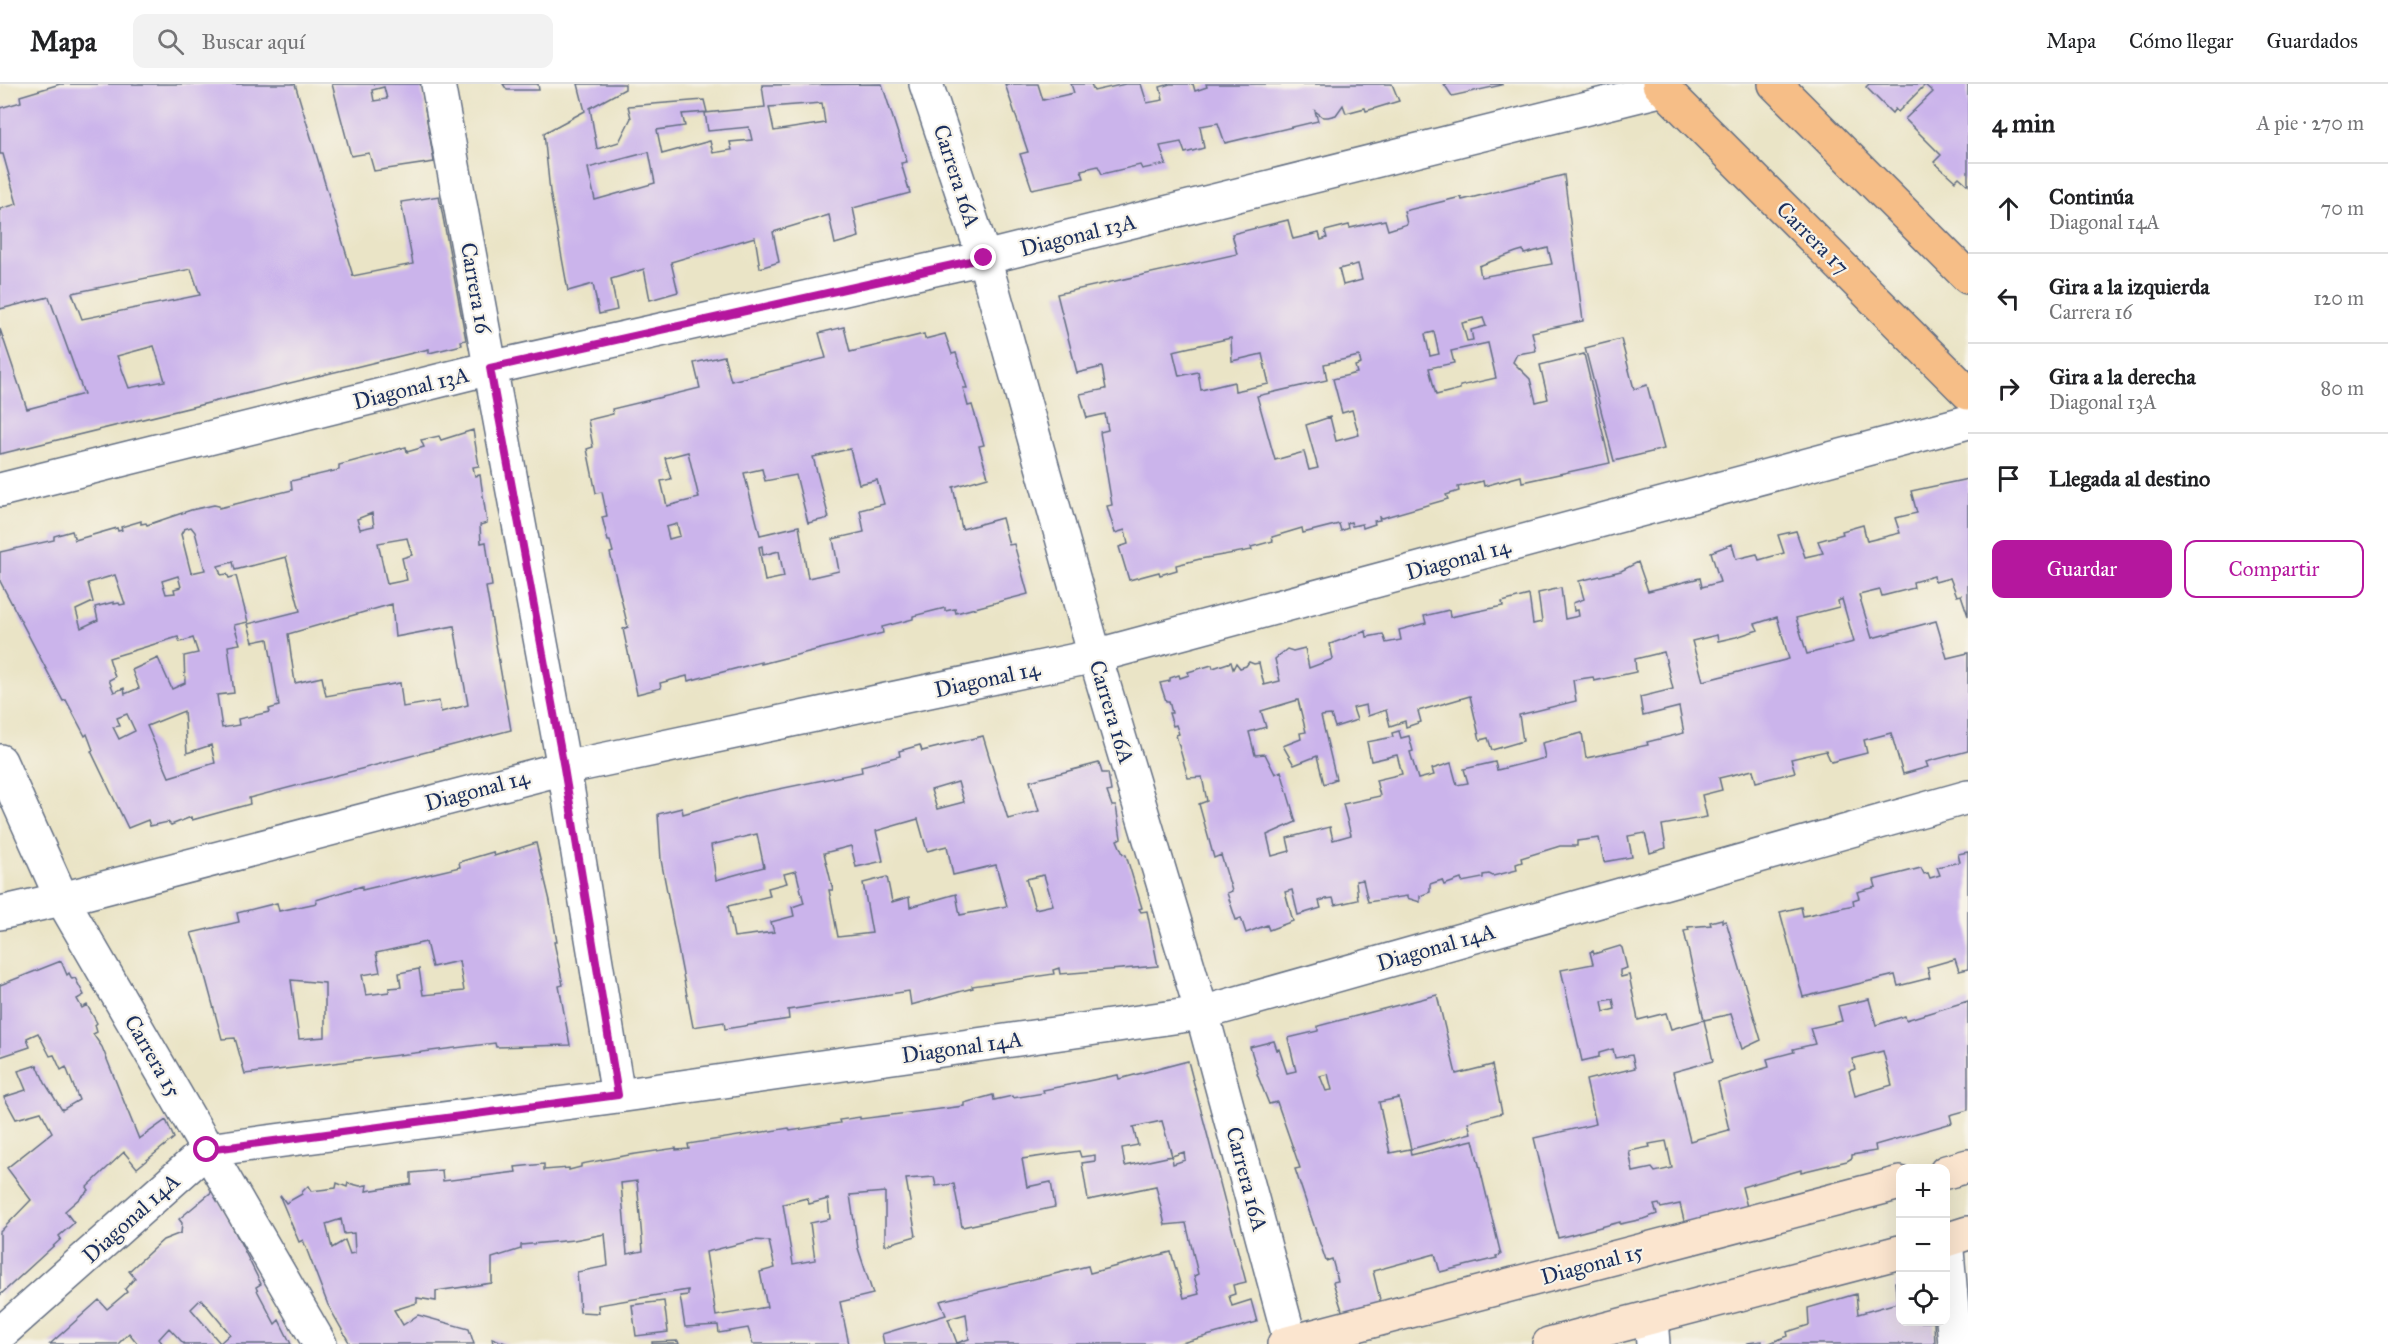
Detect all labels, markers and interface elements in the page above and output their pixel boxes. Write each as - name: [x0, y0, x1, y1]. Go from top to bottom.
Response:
- search box: [133, 14, 553, 68]
- text: Mapa: [30, 24, 97, 59]
- icon: search: [154, 25, 187, 58]
- text: Buscar aquí: [202, 28, 305, 55]
- text: Mapa: [2046, 28, 2096, 54]
- text: Cómo llegar: [2129, 28, 2233, 54]
- text: Guardados: [2266, 28, 2358, 54]
- text: 4 min: [1992, 107, 2055, 139]
- text: A pie · 270 m: [2257, 111, 2364, 135]
- street label: Carrera 16A: [928, 121, 986, 231]
- text: Continúa: [2049, 183, 2134, 210]
- icon: ahead: [1992, 192, 2025, 225]
- street label: Carrera 17: [1771, 196, 1855, 280]
- text: 70 m: [2321, 196, 2364, 220]
- street label: Diagonal 13A: [1017, 208, 1139, 262]
- text: Diagonal 14A: [2049, 210, 2160, 234]
- street label: Carrera 16: [455, 240, 497, 336]
- route end: [970, 244, 996, 270]
- text: Gira a la izquierda: [2049, 273, 2210, 300]
- icon: left: [1992, 282, 2025, 315]
- text: 120 m: [2313, 286, 2364, 310]
- text: Carrera 16: [2049, 300, 2133, 324]
- street label: Diagonal 13A: [350, 361, 472, 415]
- text: Gira a la derecha: [2049, 363, 2196, 390]
- icon: right: [1992, 372, 2025, 405]
- text: 80 m: [2321, 376, 2364, 400]
- text: Diagonal 13A: [2049, 390, 2157, 414]
- icon: arrive: [1992, 462, 2025, 495]
- text: Llegada al destino: [2049, 465, 2210, 492]
- street label: Diagonal 14: [1403, 532, 1514, 586]
- button: Guardar: [1992, 540, 2172, 598]
- button: Compartir: [2184, 540, 2364, 598]
- street label: Diagonal 14: [932, 655, 1043, 703]
- street label: Carrera 16A: [1083, 657, 1141, 767]
- street label: Diagonal 14: [422, 763, 533, 817]
- street label: Diagonal 14A: [1374, 917, 1498, 977]
- street label: Carrera 15: [119, 1010, 187, 1102]
- street label: Diagonal 14A: [900, 1025, 1024, 1069]
- street label: Carrera 16A: [1220, 1124, 1274, 1234]
- route start: [193, 1136, 219, 1162]
- map controls: [1896, 1164, 1950, 1326]
- button: +: [1896, 1164, 1950, 1218]
- street label: Diagonal 14A: [77, 1167, 185, 1269]
- button: −: [1896, 1218, 1950, 1272]
- street label: Diagonal 15: [1538, 1237, 1646, 1291]
- button: locate: [1896, 1272, 1950, 1326]

